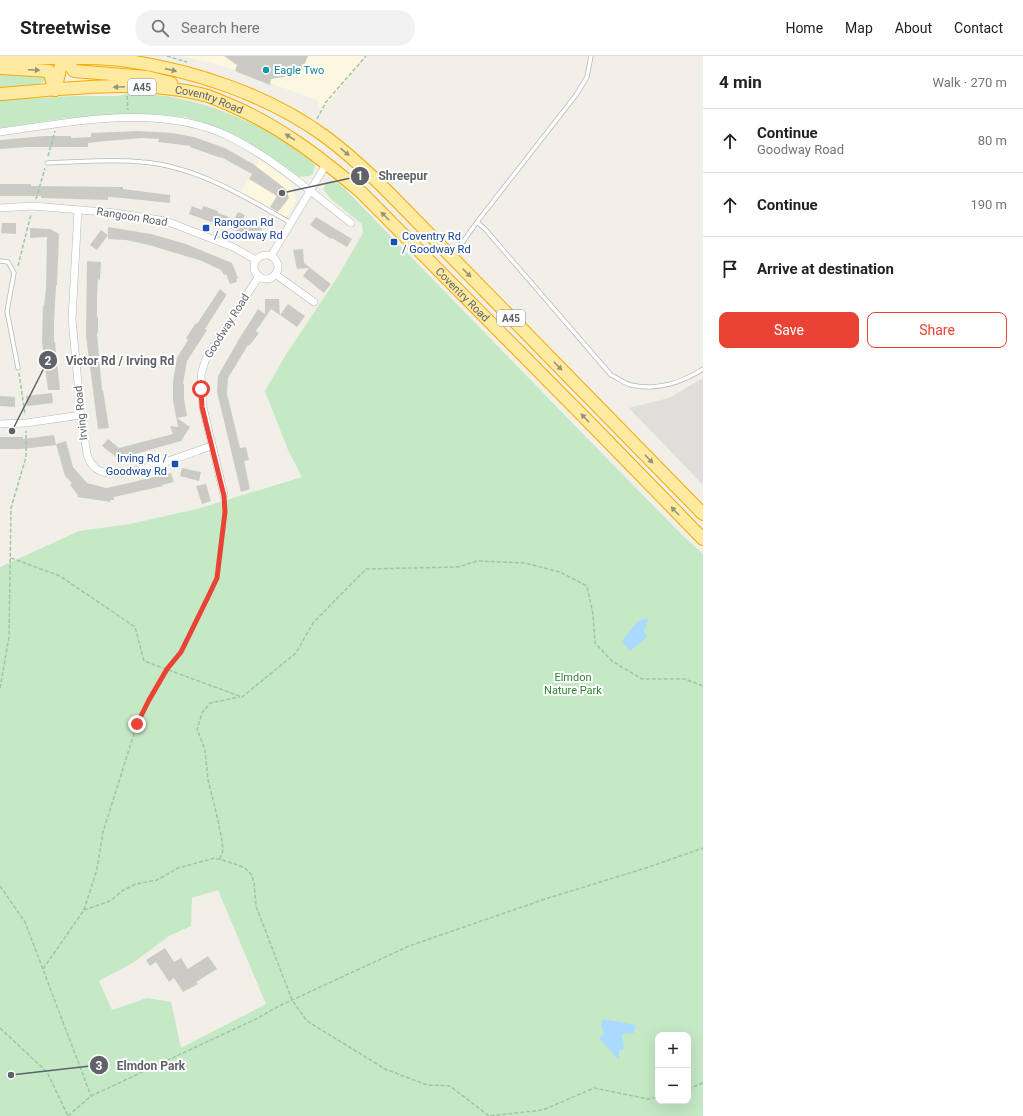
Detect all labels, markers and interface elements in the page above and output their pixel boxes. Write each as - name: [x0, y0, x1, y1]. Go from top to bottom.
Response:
- search box: [135, 10, 415, 46]
- text: Streetwise: [20, 16, 111, 39]
- icon: search: [149, 17, 171, 39]
- text: Search here: [181, 19, 260, 37]
- text: Home: [785, 20, 823, 36]
- text: Map: [845, 20, 873, 36]
- text: About: [895, 20, 932, 36]
- text: Contact: [954, 20, 1003, 36]
- place label: Eagle Two: [274, 64, 324, 77]
- marker: Eagle Two: [261, 65, 271, 75]
- one-way arrow: [28, 67, 41, 73]
- one-way arrow: [165, 67, 178, 73]
- text: 4 min: [719, 72, 762, 92]
- text: Walk · 270 m: [932, 75, 1007, 90]
- road number: A45: [128, 79, 156, 95]
- street label: Coventry Road: [174, 83, 245, 116]
- one-way arrow: [112, 84, 125, 90]
- text: Continue: [757, 124, 818, 142]
- icon: ahead: [719, 130, 741, 152]
- one-way arrow: [285, 133, 295, 141]
- text: 80 m: [978, 133, 1007, 148]
- text: Goodway Road: [757, 142, 844, 157]
- one-way arrow: [339, 148, 350, 157]
- callout: Shreepur: [350, 164, 435, 188]
- text: 1: [357, 169, 363, 183]
- text: Shreepur: [378, 169, 428, 183]
- icon: ahead: [719, 194, 741, 216]
- text: Continue: [757, 196, 818, 214]
- text: 190 m: [970, 197, 1007, 212]
- street label: Rangoon Road: [96, 205, 168, 229]
- one-way arrow: [380, 212, 390, 221]
- place label: Rangoon Rd / Goodway Rd: [214, 216, 283, 242]
- marker: Rangoon Rd / Goodway Rd: [201, 223, 211, 233]
- place label: Coventry Rd / Goodway Rd: [402, 230, 471, 256]
- marker: Coventry Rd / Goodway Rd: [389, 237, 399, 247]
- icon: arrive: [719, 258, 741, 280]
- text: Arrive at destination: [757, 260, 894, 278]
- street label: Coventry Road: [433, 265, 492, 324]
- one-way arrow: [462, 268, 472, 278]
- street label: Goodway Road: [202, 291, 252, 361]
- road number: A45: [497, 310, 525, 326]
- button: Save: [719, 312, 859, 348]
- button: Share: [867, 312, 1007, 348]
- callout: Victor Rd / Irving Rd: [38, 348, 183, 372]
- text: 2: [45, 354, 52, 368]
- text: Victor Rd / Irving Rd: [66, 354, 174, 368]
- one-way arrow: [553, 361, 563, 371]
- route start: [192, 380, 210, 398]
- street label: Irving Road: [72, 385, 90, 441]
- one-way arrow: [580, 413, 590, 423]
- place label: Irving Rd / Goodway Rd: [106, 452, 167, 478]
- one-way arrow: [644, 454, 653, 464]
- marker: Irving Rd / Goodway Rd: [170, 459, 180, 469]
- one-way arrow: [671, 506, 680, 516]
- park label: Elmdon Nature Park: [544, 671, 602, 697]
- route end: [128, 715, 146, 733]
- map controls: [655, 1032, 691, 1104]
- button: +: [655, 1032, 691, 1068]
- callout: Elmdon Park: [89, 1053, 193, 1077]
- text: 3: [96, 1059, 103, 1073]
- text: Elmdon Park: [117, 1059, 186, 1073]
- button: −: [655, 1068, 691, 1104]

